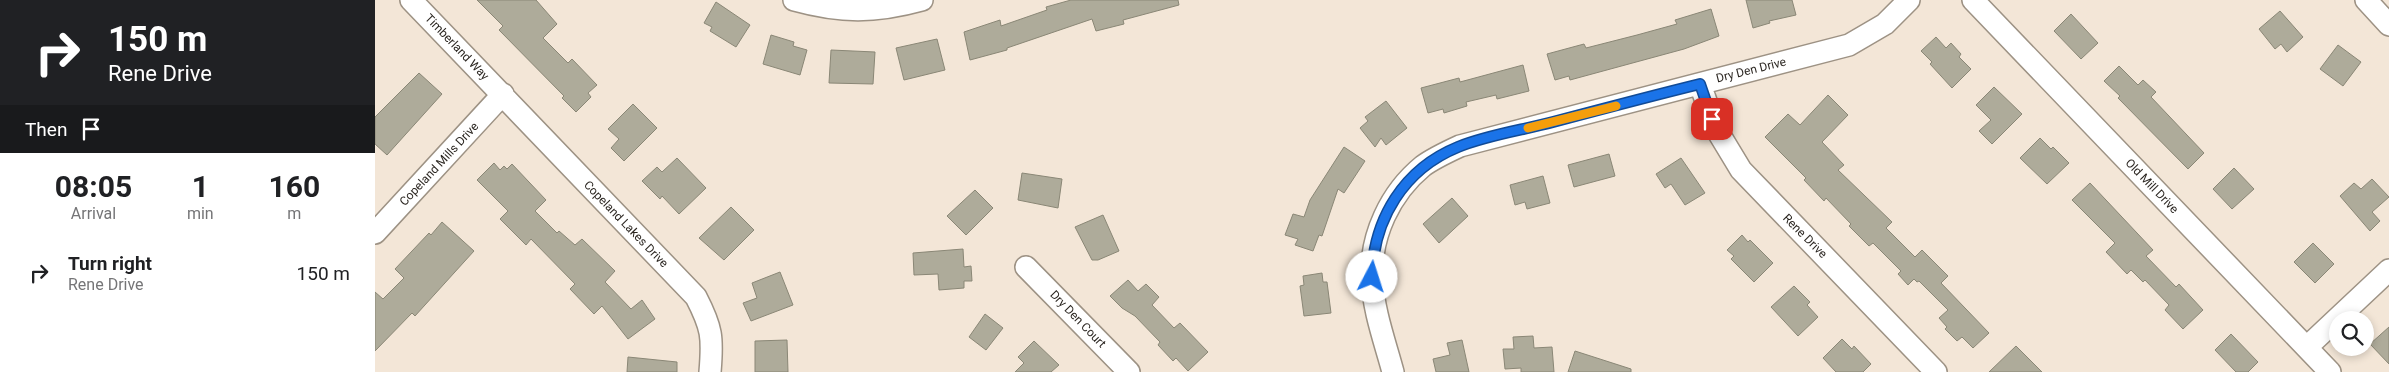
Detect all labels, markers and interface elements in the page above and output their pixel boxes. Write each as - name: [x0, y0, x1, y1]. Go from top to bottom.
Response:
- street label: Timberland Way: [422, 11, 492, 83]
- text: 150 m: [108, 19, 207, 60]
- icon: right: [25, 20, 90, 85]
- street label: Dry Den Drive: [1715, 55, 1787, 85]
- text: Rene Drive: [108, 61, 212, 86]
- pin: [1691, 98, 1733, 140]
- icon: arrive: [1698, 105, 1726, 133]
- icon: arrive: [77, 115, 105, 143]
- text: Then: [25, 118, 67, 141]
- street label: Copeland Mills Drive: [397, 119, 481, 209]
- street label: Old Mill Drive: [2123, 156, 2181, 216]
- text: 08:05: [55, 169, 132, 204]
- text: 1: [192, 169, 209, 204]
- text: 160: [269, 169, 320, 204]
- street label: Copeland Lakes Drive: [581, 178, 671, 270]
- text: Arrival: [71, 204, 116, 223]
- text: min: [187, 204, 214, 223]
- text: m: [287, 204, 301, 223]
- street label: Rene Drive: [1780, 211, 1830, 261]
- position arrow: [1345, 250, 1397, 302]
- text: Turn right: [68, 252, 152, 275]
- icon: right: [25, 259, 53, 287]
- text: 150 m: [297, 262, 350, 285]
- text: Rene Drive: [68, 275, 144, 294]
- street label: Dry Den Court: [1047, 287, 1109, 351]
- map controls: [2329, 311, 2374, 356]
- button: search: [2329, 311, 2374, 356]

